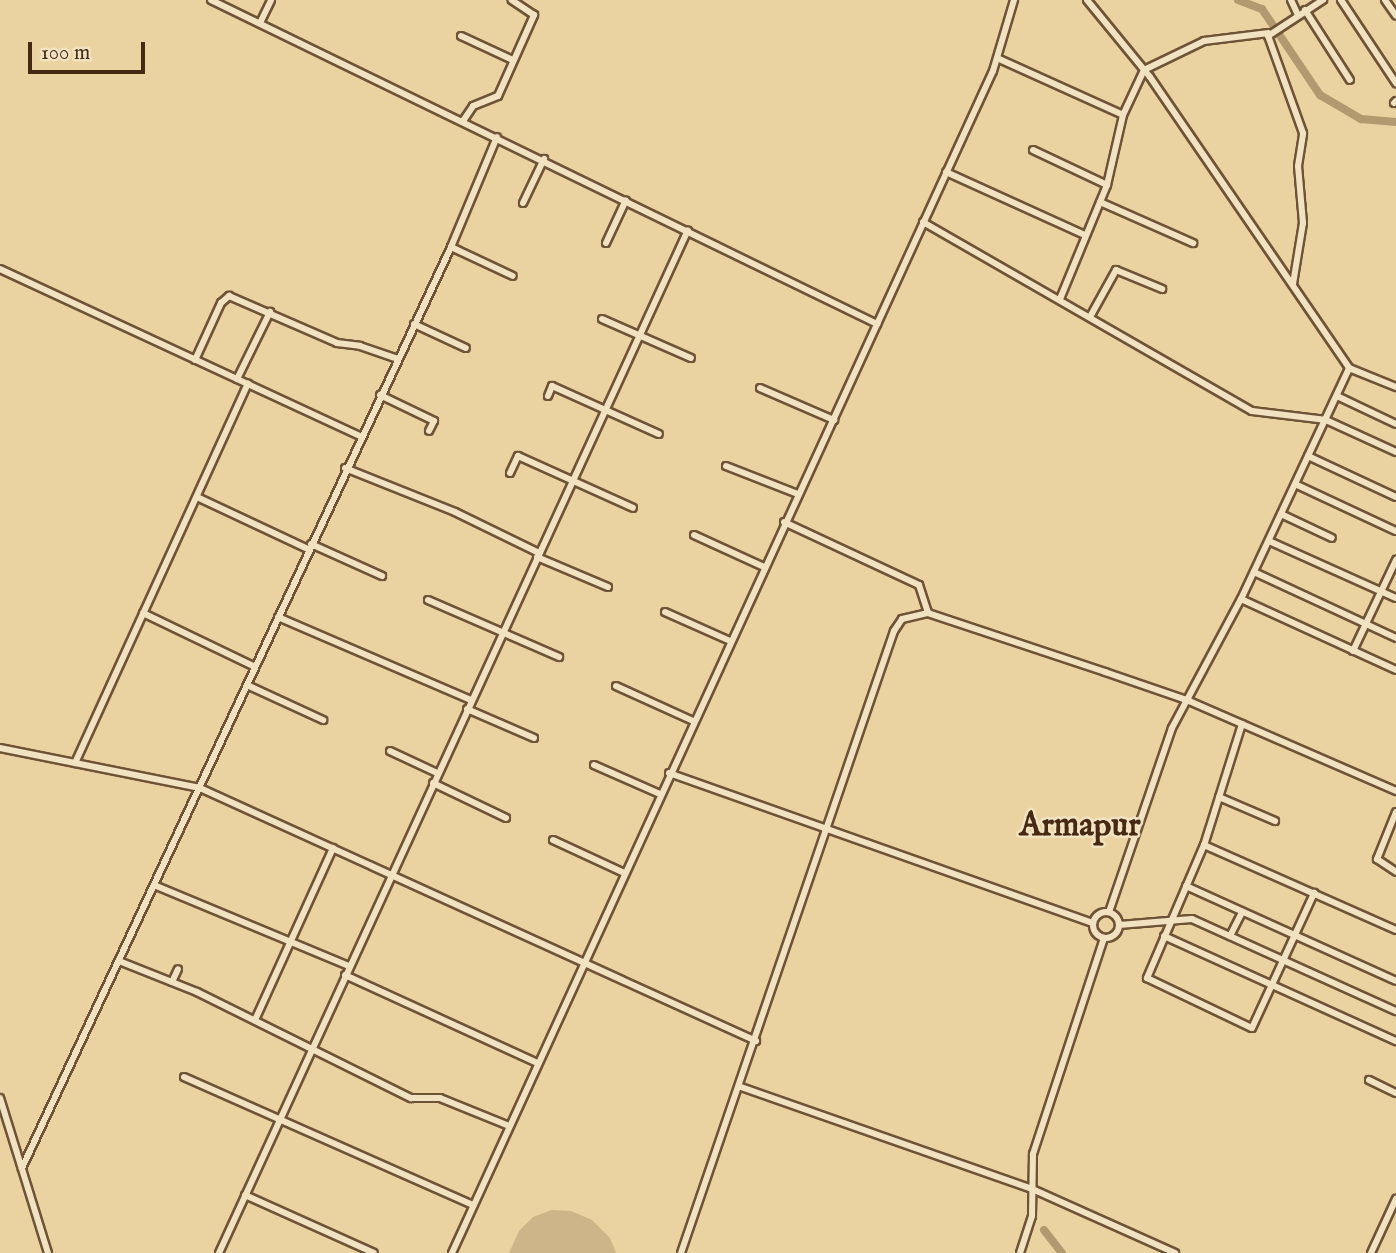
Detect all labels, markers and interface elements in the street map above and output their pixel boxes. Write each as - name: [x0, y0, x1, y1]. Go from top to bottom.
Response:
- scale bar: [32, 28, 149, 72]
- text: 100 m: [41, 40, 90, 67]
- district label: Armapur: [1019, 807, 1141, 847]

